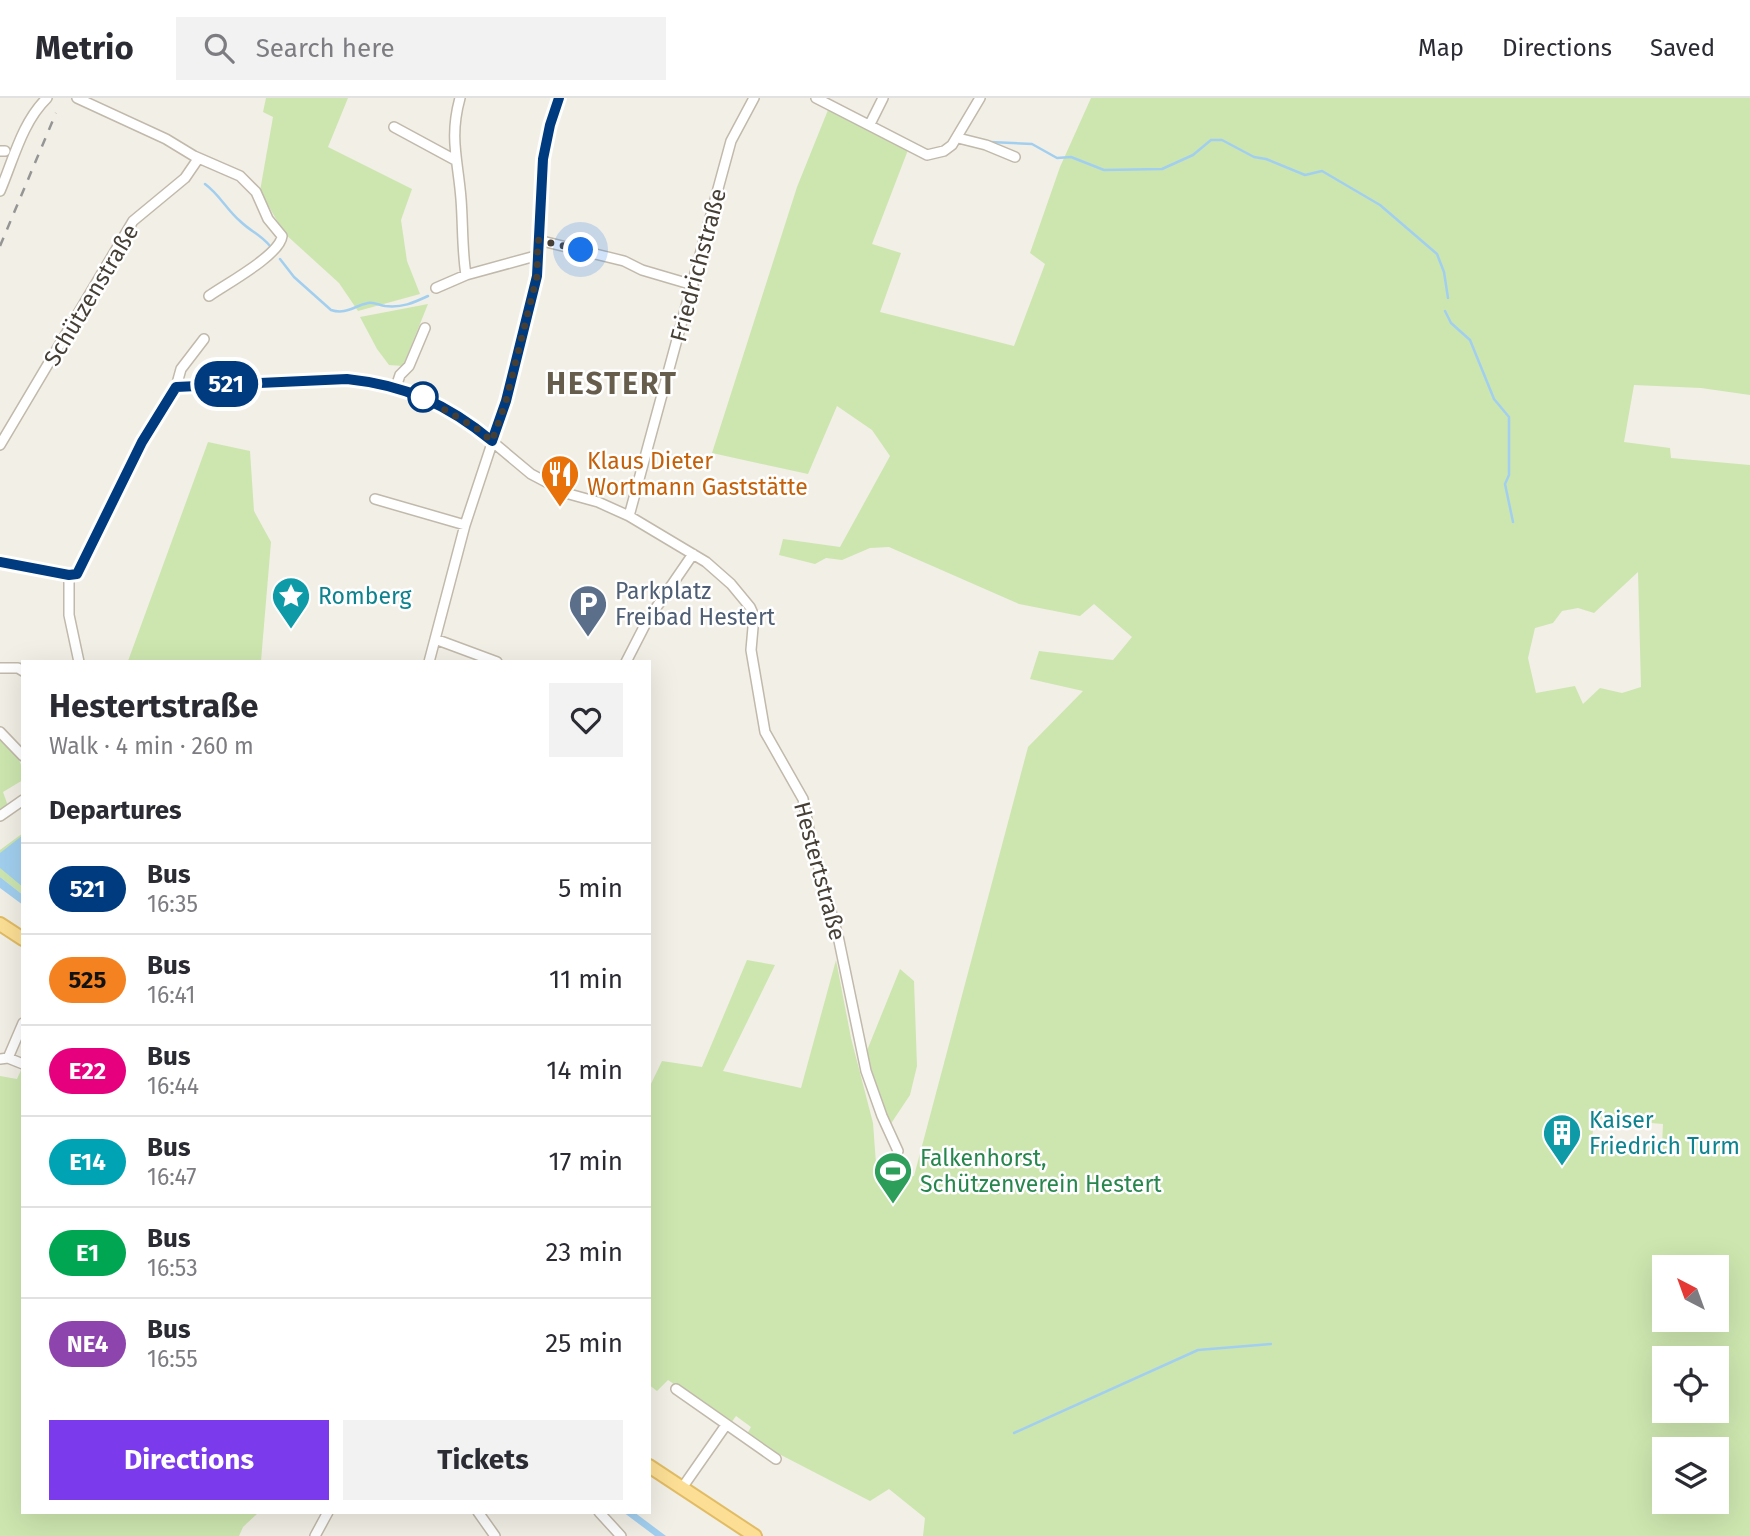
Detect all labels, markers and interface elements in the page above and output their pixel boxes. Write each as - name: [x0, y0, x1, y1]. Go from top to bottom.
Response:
- search box: [176, 17, 666, 80]
- text: Metrio: [35, 28, 134, 68]
- icon: search: [200, 29, 238, 67]
- text: Search here: [256, 33, 395, 64]
- text: Map: [1418, 34, 1464, 62]
- text: Directions: [1502, 34, 1612, 62]
- text: Saved: [1650, 34, 1715, 62]
- street label: Friedrichstraße: [664, 185, 732, 345]
- street label: Schützenstraße: [38, 219, 144, 371]
- your location: [563, 232, 598, 267]
- line badge: 521: [186, 361, 266, 407]
- district label: HESTERT: [546, 366, 678, 402]
- text: 521: [208, 370, 244, 398]
- unlabelled marker: [408, 382, 438, 412]
- place label: Klaus Dieter Wortmann Gaststätte: [587, 447, 808, 501]
- restaurant icon: Klaus Dieter Wortmann Gaststätte: [539, 453, 581, 508]
- place icon: Romberg: [270, 575, 312, 630]
- place label: Parkplatz Freibad Hestert: [615, 577, 776, 631]
- place label: Romberg: [318, 582, 411, 610]
- parking icon: Parkplatz Freibad Hestert: [567, 583, 609, 638]
- button: heart: [549, 683, 623, 757]
- text: Hestertstraße: [49, 686, 259, 726]
- text: Walk · 4 min · 260 m: [49, 732, 254, 760]
- text: Departures: [49, 795, 182, 826]
- street label: Hestertstraße: [788, 799, 852, 943]
- text: Bus: [147, 859, 190, 890]
- text: 5 min: [558, 873, 623, 904]
- text: 521: [70, 875, 105, 903]
- text: 16:35: [147, 890, 198, 918]
- text: Bus: [147, 950, 190, 981]
- text: 11 min: [549, 964, 623, 995]
- text: 525: [69, 966, 106, 994]
- text: 16:41: [147, 981, 195, 1009]
- text: Bus: [147, 1041, 190, 1072]
- text: 14 min: [546, 1055, 623, 1086]
- text: E22: [69, 1057, 106, 1085]
- text: 16:44: [147, 1072, 199, 1100]
- place label: Kaiser Friedrich Turm: [1589, 1106, 1740, 1160]
- building icon: Kaiser Friedrich Turm: [1541, 1112, 1583, 1167]
- text: Bus: [147, 1132, 190, 1163]
- place label: Falkenhorst, Schützenverein Hestert: [920, 1144, 1162, 1198]
- text: 17 min: [548, 1146, 623, 1177]
- text: E14: [69, 1148, 106, 1176]
- sports icon: Falkenhorst, Schützenverein Hestert: [872, 1150, 914, 1205]
- text: 16:47: [147, 1163, 197, 1191]
- text: Bus: [147, 1223, 190, 1254]
- text: 23 min: [546, 1237, 623, 1268]
- text: E1: [76, 1239, 99, 1267]
- text: 16:53: [147, 1254, 198, 1282]
- north arrow: [1652, 1255, 1729, 1332]
- map controls: [1652, 1255, 1729, 1514]
- text: Bus: [147, 1314, 190, 1345]
- text: 25 min: [545, 1328, 623, 1359]
- text: NE4: [67, 1330, 108, 1358]
- text: 16:55: [147, 1345, 198, 1373]
- button: locate: [1652, 1346, 1729, 1423]
- button: Directions: [49, 1420, 329, 1500]
- button: Tickets: [343, 1420, 623, 1500]
- button: layers: [1652, 1437, 1729, 1514]

